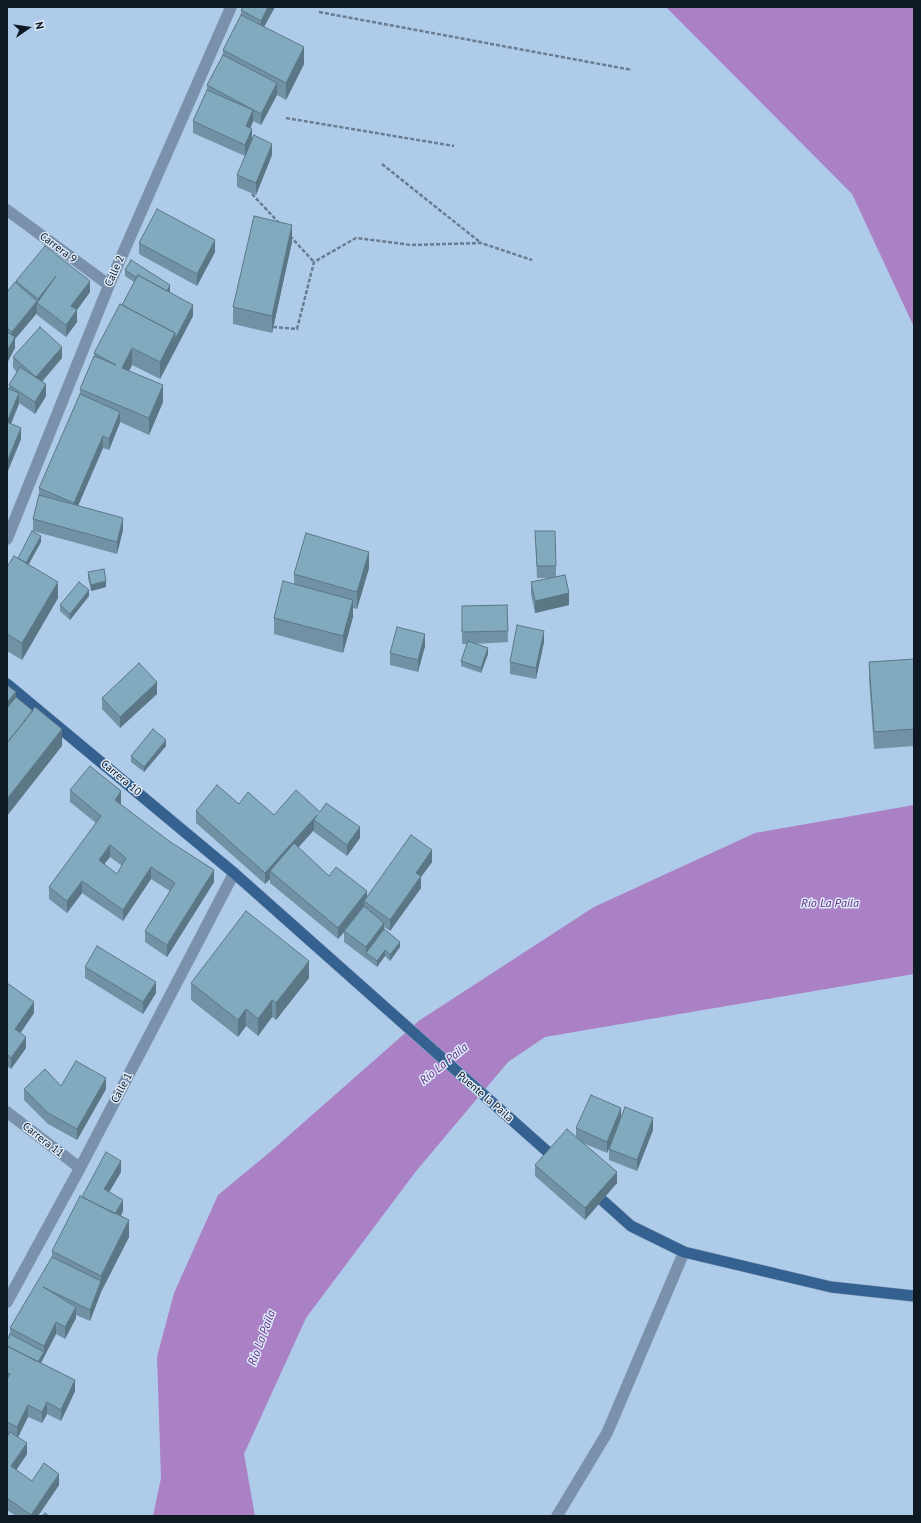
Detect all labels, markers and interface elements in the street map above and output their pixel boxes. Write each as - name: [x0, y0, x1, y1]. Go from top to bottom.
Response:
- north arrow: [8, 8, 48, 48]
- text: N: [32, 20, 47, 30]
- street label: Carrera 9: [37, 230, 79, 266]
- street label: Calle 2: [102, 253, 128, 289]
- street label: Carrera 10: [98, 757, 144, 799]
- water label: Río La Paila: [801, 897, 859, 911]
- water label: Río La Paila: [417, 1040, 471, 1088]
- street label: Puente la Paila: [454, 1069, 516, 1125]
- street label: Calle 1: [109, 1071, 135, 1105]
- street label: Carrera 11: [20, 1120, 66, 1160]
- water label: Río La Paila: [245, 1308, 279, 1368]

